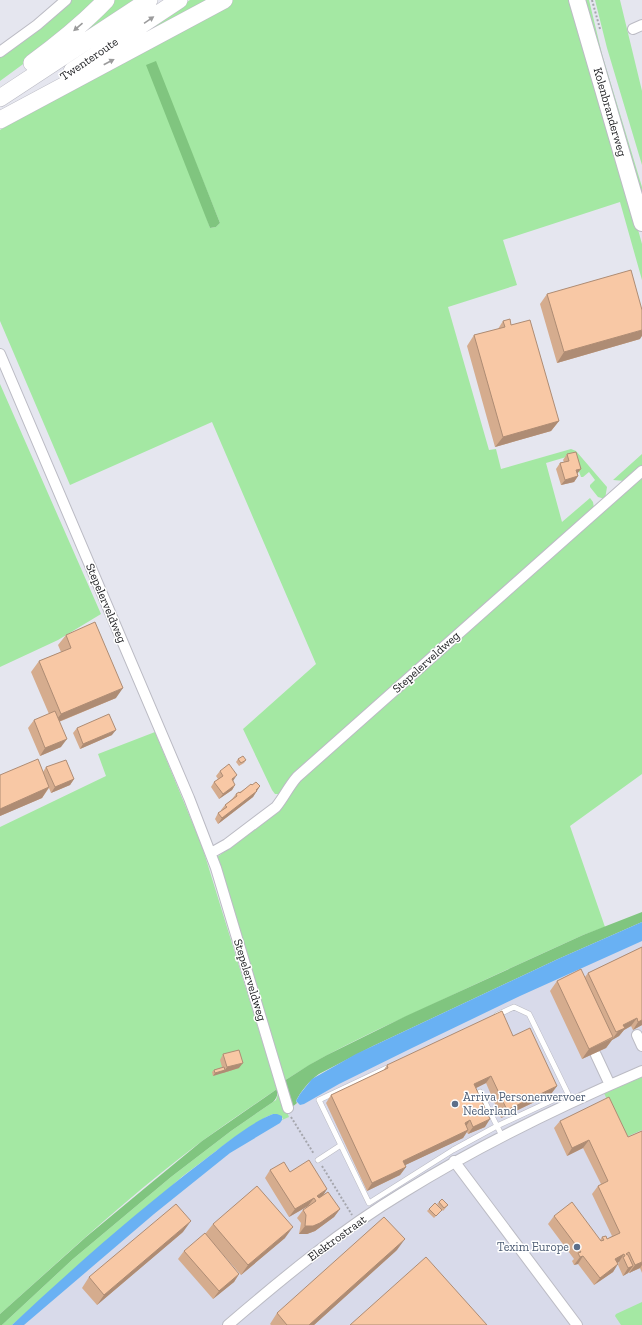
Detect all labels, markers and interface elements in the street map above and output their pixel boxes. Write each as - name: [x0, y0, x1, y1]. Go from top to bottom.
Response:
- one-way arrow: [144, 16, 154, 24]
- one-way arrow: [73, 22, 83, 32]
- street label: Twenteroute: [57, 34, 121, 84]
- one-way arrow: [103, 59, 114, 66]
- street label: Kolenbranderweg: [591, 66, 630, 159]
- street label: Stepelerveldweg: [83, 561, 129, 645]
- street label: Stepelerveldweg: [390, 628, 463, 696]
- street label: Stepelerveldweg: [231, 937, 269, 1023]
- place label: Arriva Personenvervoer Nederland: [463, 1090, 586, 1118]
- marker: Arriva Personenvervoer Nederland: [450, 1099, 460, 1109]
- street label: Elektrostraat: [305, 1212, 369, 1264]
- place label: Texim Europe: [497, 1240, 569, 1254]
- marker: Texim Europe: [572, 1242, 582, 1252]

